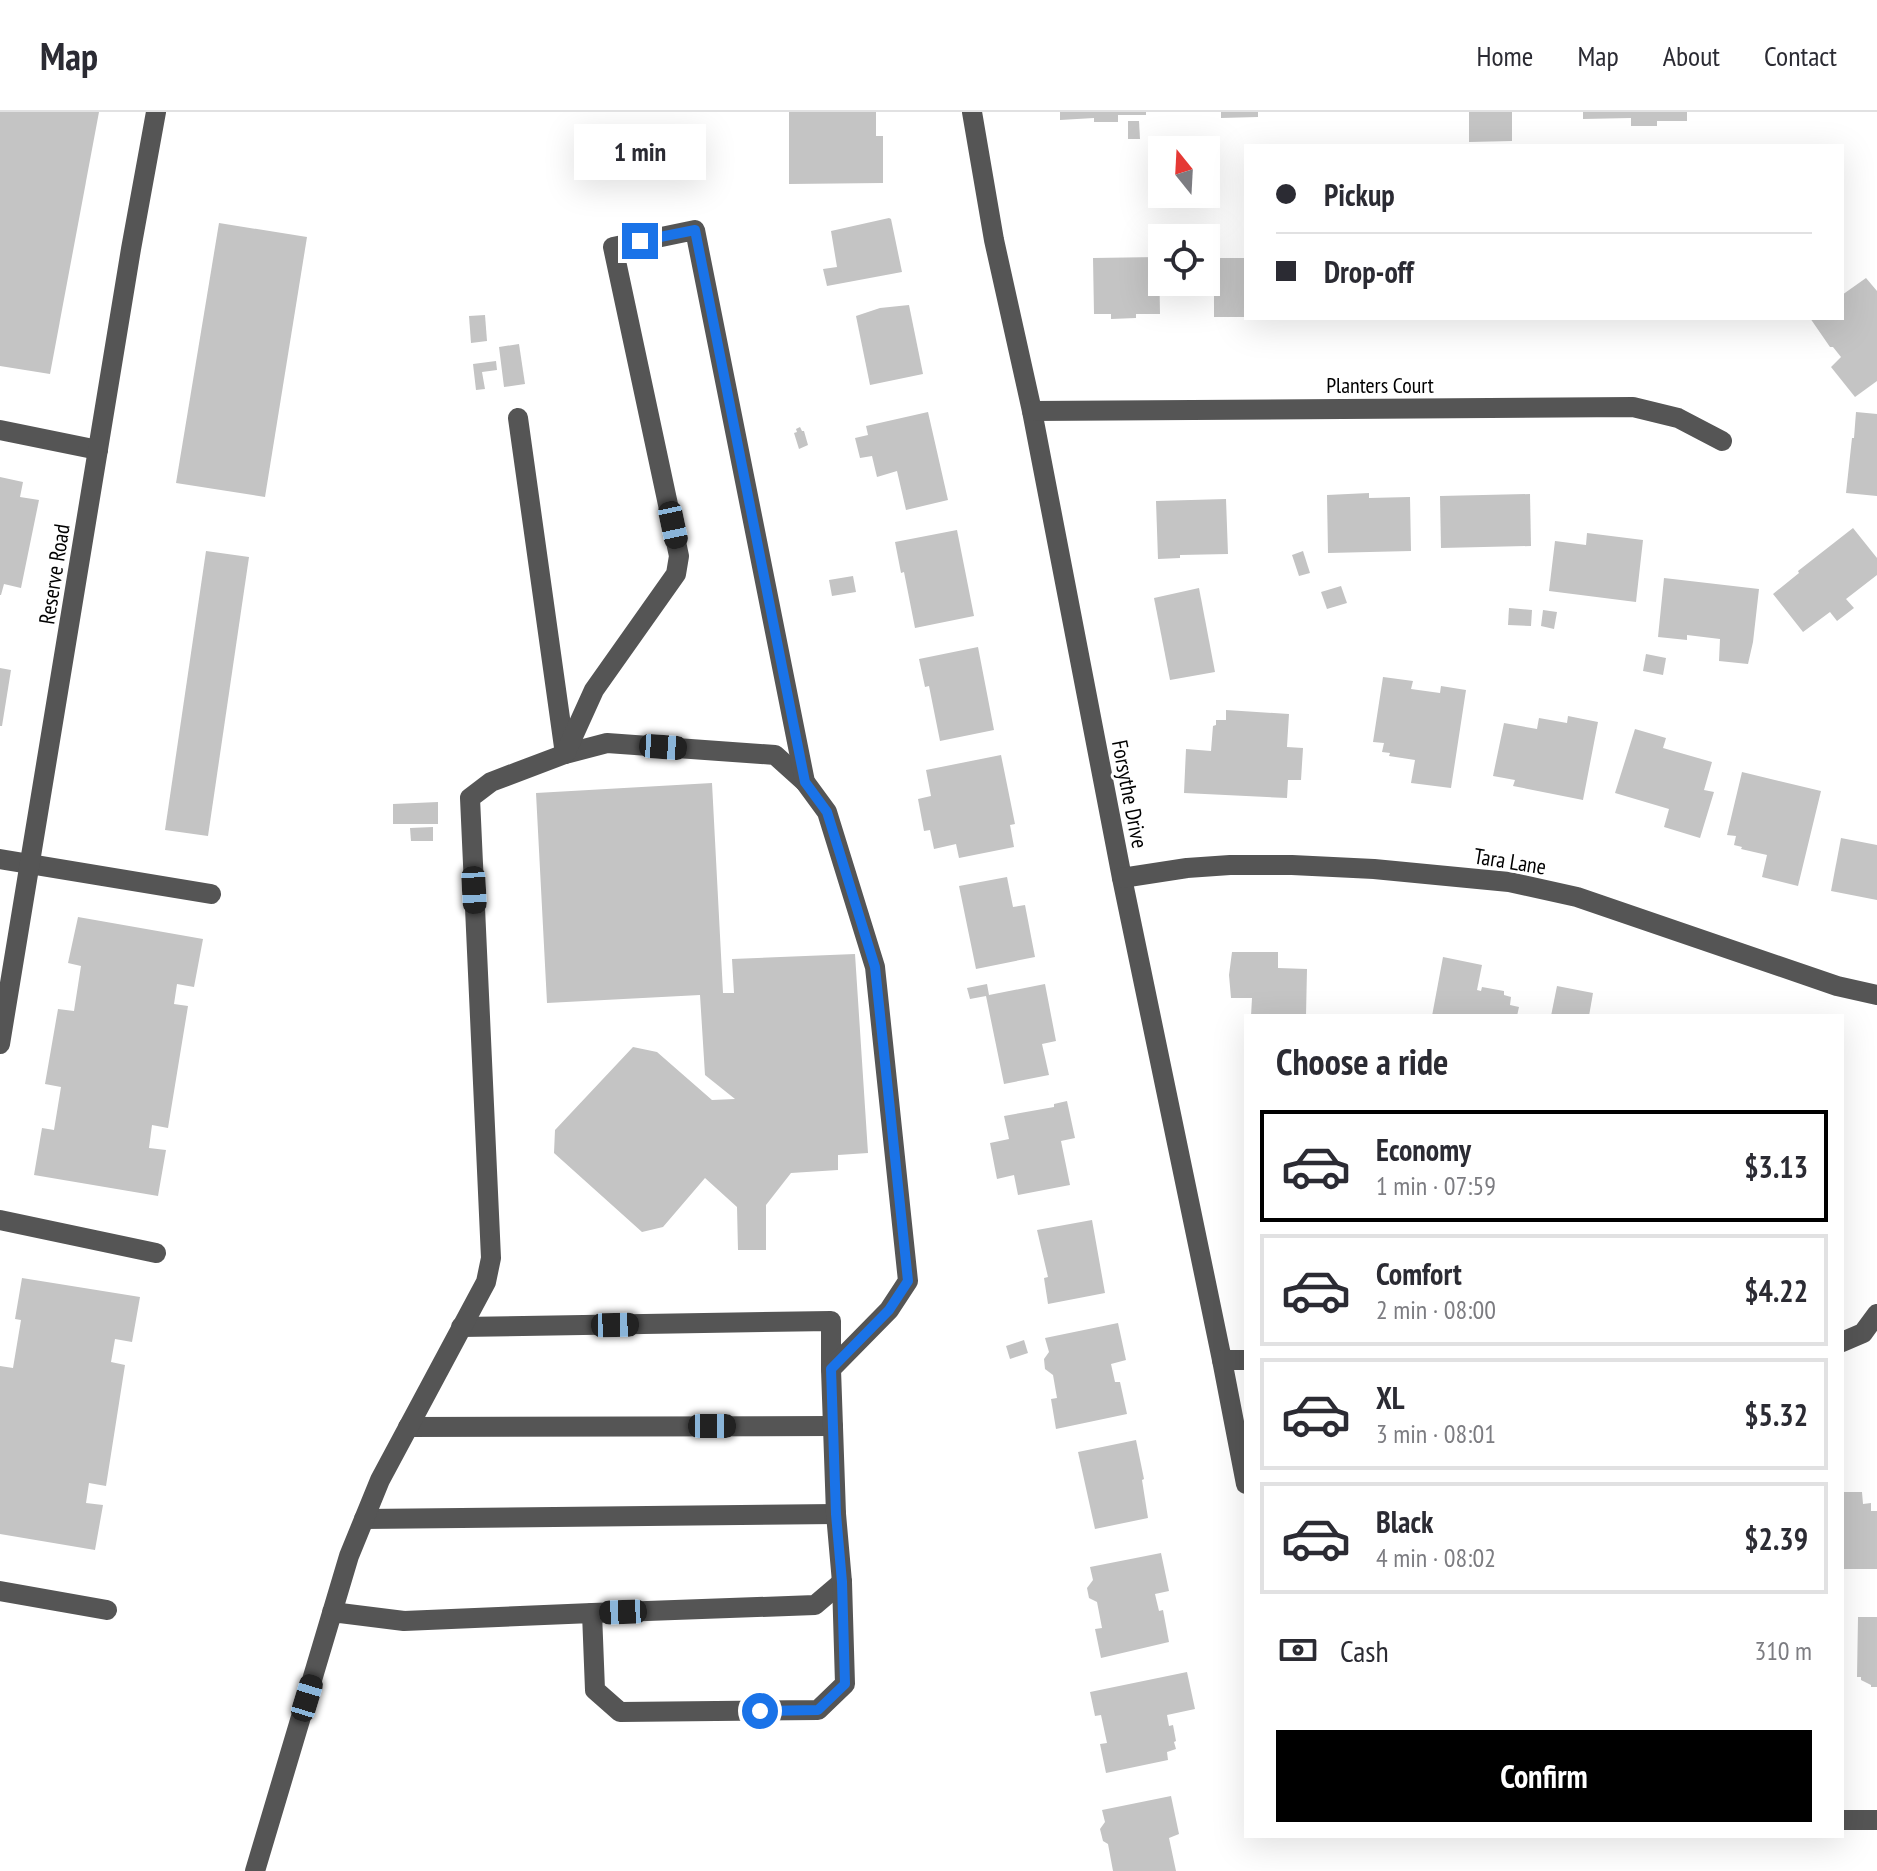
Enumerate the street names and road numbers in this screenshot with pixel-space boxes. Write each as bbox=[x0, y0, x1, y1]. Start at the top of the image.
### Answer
street label: Planters Court bbox=[1326, 371, 1434, 399]
street label: Reserve Road bbox=[32, 522, 76, 626]
street label: Forsythe Drive bbox=[1106, 737, 1154, 851]
street label: Tara Lane bbox=[1472, 841, 1548, 881]

